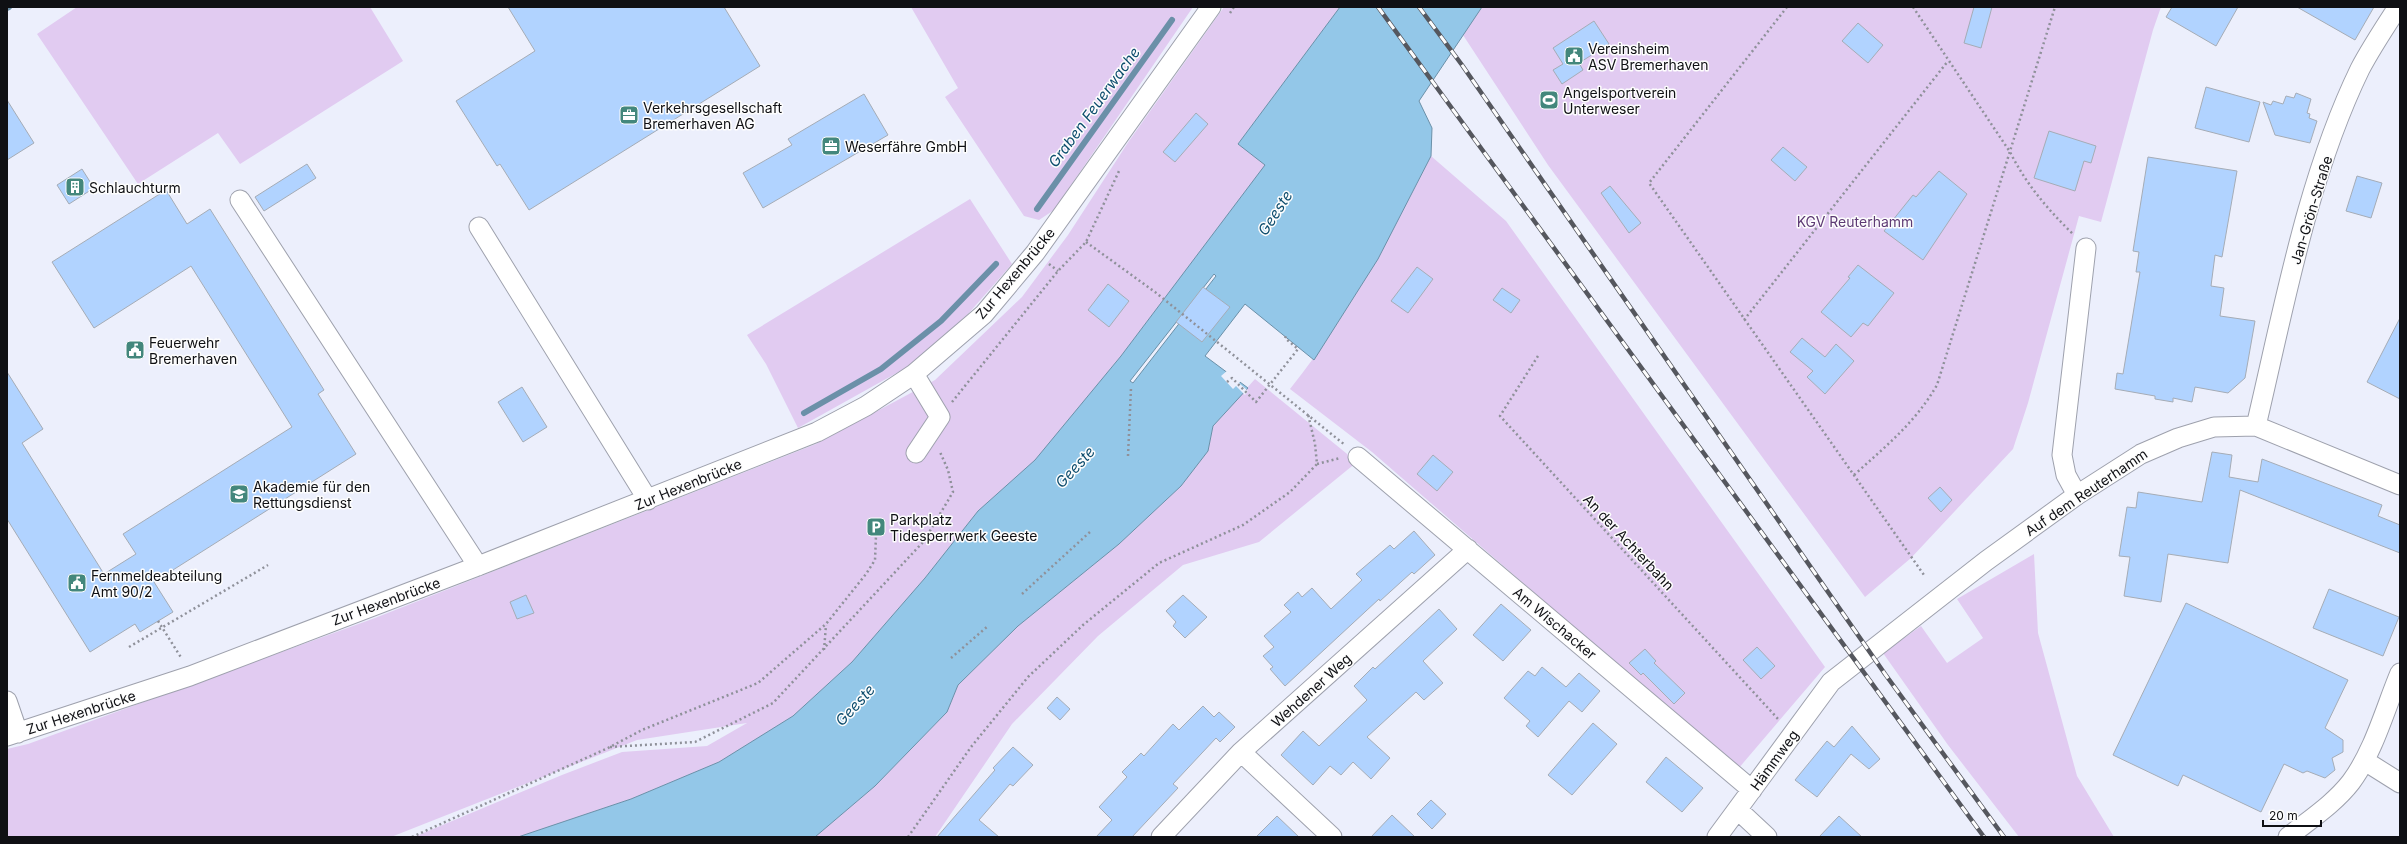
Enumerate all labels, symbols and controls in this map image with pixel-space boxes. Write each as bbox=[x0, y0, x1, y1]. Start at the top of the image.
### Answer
place label: Vereinsheim ASV Bremerhaven bbox=[1588, 40, 1708, 73]
water label: Graben Feuerwache bbox=[1044, 43, 1144, 171]
public building icon: Vereinsheim ASV Bremerhaven bbox=[1563, 45, 1585, 67]
place label: Angelsportverein Unterweser bbox=[1563, 84, 1676, 117]
sports icon: Angelsportverein Unterweser bbox=[1538, 89, 1560, 111]
place label: Verkehrsgesellschaft Bremerhaven AG bbox=[643, 99, 782, 132]
office icon: Verkehrsgesellschaft Bremerhaven AG bbox=[618, 104, 640, 126]
office icon: Weserfähre GmbH bbox=[820, 135, 842, 157]
place label: Weserfähre GmbH bbox=[845, 138, 967, 155]
street label: Jan-Grön-Straße bbox=[2286, 154, 2336, 266]
building icon: Schlauchturm bbox=[64, 176, 86, 198]
place label: Schlauchturm bbox=[89, 179, 181, 196]
water label: Geeste bbox=[1253, 187, 1297, 239]
park label: KGV Reuterhamm bbox=[1797, 213, 1913, 230]
street label: Zur Hexenbrücke bbox=[972, 224, 1058, 322]
place label: Feuerwehr Bremerhaven bbox=[149, 334, 237, 367]
public building icon: Feuerwehr Bremerhaven bbox=[124, 339, 146, 361]
water label: Geeste bbox=[1051, 442, 1099, 492]
street label: Auf dem Reuterhamm bbox=[2022, 445, 2150, 539]
street label: Zur Hexenbrücke bbox=[632, 455, 744, 513]
place label: Akademie für den Rettungsdienst bbox=[253, 478, 370, 511]
school or university icon: Akademie für den Rettungsdienst bbox=[228, 483, 250, 505]
street label: An der Achterbahn bbox=[1580, 491, 1678, 593]
place label: Parkplatz Tidesperrwerk Geeste bbox=[890, 511, 1037, 544]
parking icon: Parkplatz Tidesperrwerk Geeste bbox=[865, 516, 887, 538]
place label: Fernmeldeabteilung Amt 90/2 bbox=[91, 567, 222, 600]
public building icon: Fernmeldeabteilung Amt 90/2 bbox=[66, 572, 88, 594]
street label: Zur Hexenbrücke bbox=[330, 574, 442, 628]
street label: Am Wischacker bbox=[1510, 583, 1600, 663]
street label: Wehdener Weg bbox=[1268, 650, 1354, 730]
water label: Geeste bbox=[831, 680, 879, 730]
street label: Zur Hexenbrücke bbox=[24, 686, 138, 738]
street label: Hämmweg bbox=[1746, 726, 1802, 794]
scale bar bbox=[2263, 802, 2321, 828]
text: 20 m bbox=[2269, 808, 2298, 823]

